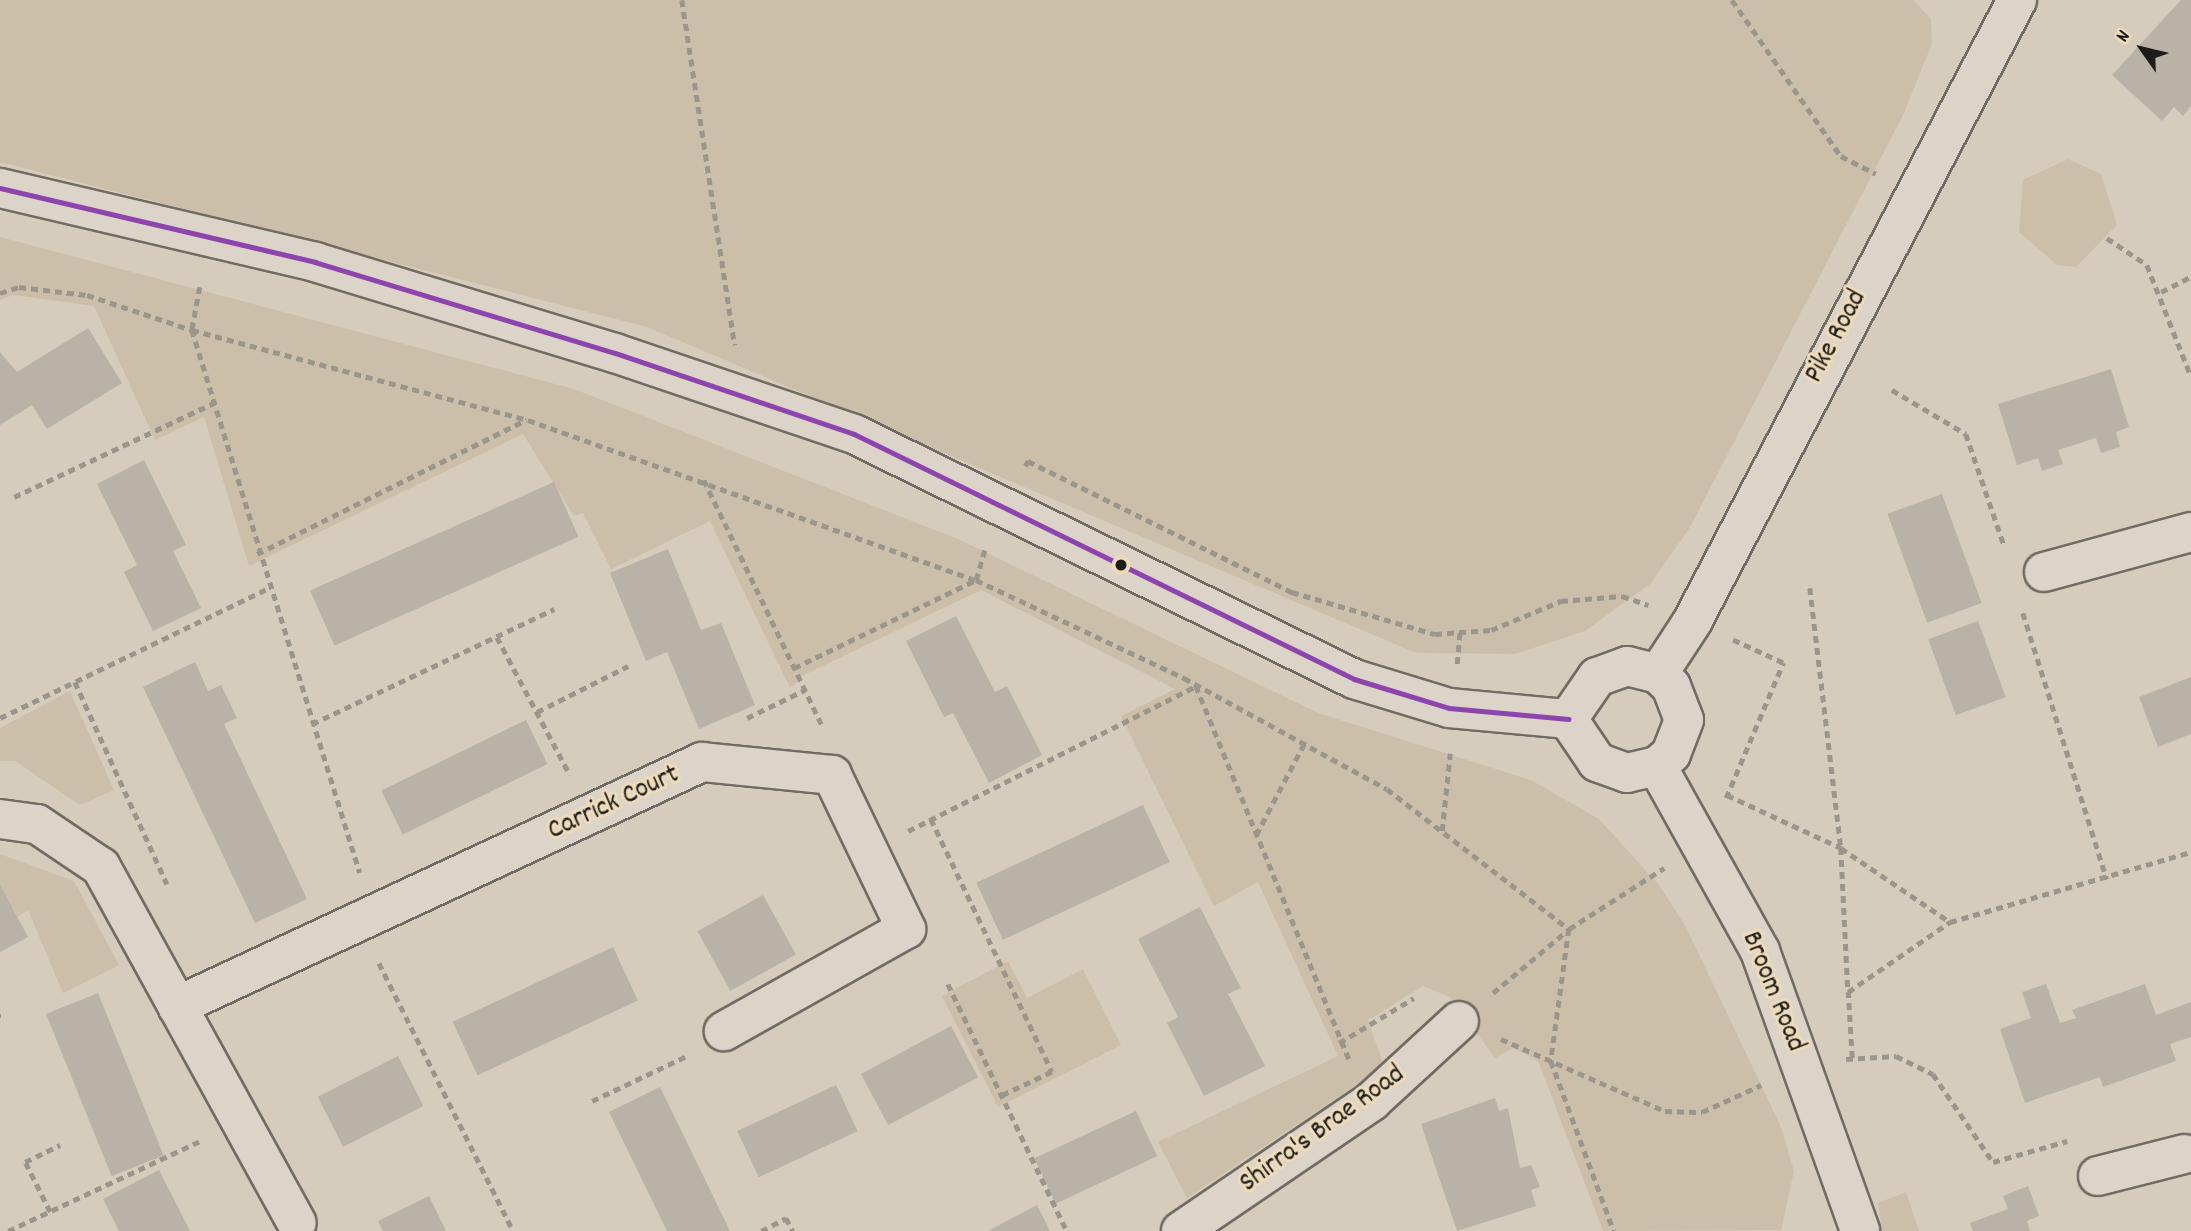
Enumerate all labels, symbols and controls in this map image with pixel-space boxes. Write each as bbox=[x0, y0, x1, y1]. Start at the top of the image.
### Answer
north arrow bbox=[2107, 14, 2177, 84]
text: N bbox=[2110, 26, 2138, 48]
street label: Pike Road bbox=[1799, 285, 1875, 389]
unlabelled marker bbox=[1114, 558, 1128, 572]
street label: Carrick Court bbox=[543, 759, 685, 849]
street label: Broom Road bbox=[1733, 927, 1811, 1057]
street label: Shirra's Brae Road bbox=[1234, 1059, 1412, 1201]

